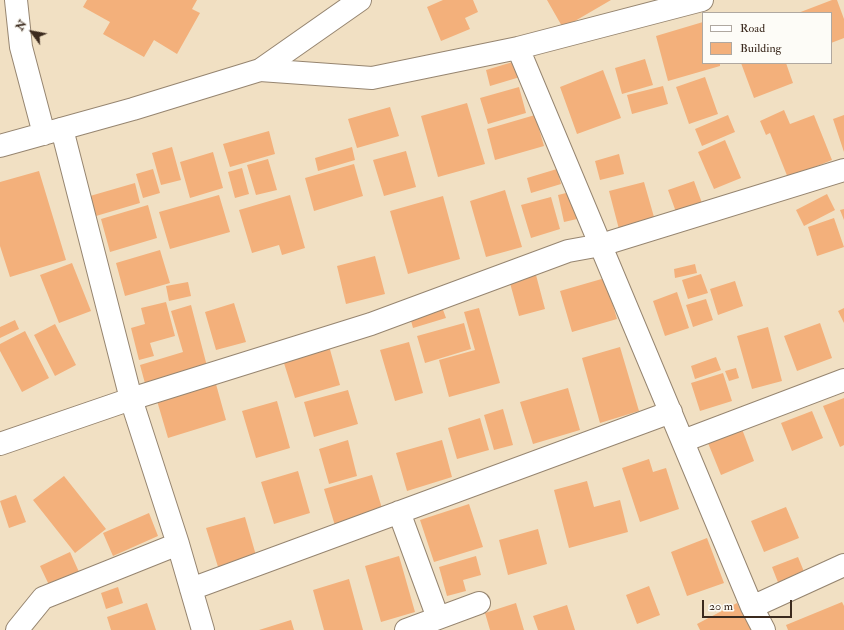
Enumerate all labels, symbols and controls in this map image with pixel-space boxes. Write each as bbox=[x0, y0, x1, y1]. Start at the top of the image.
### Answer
north arrow bbox=[12, 12, 52, 52]
legend bbox=[702, 12, 832, 64]
text: N bbox=[13, 18, 30, 33]
text: Road bbox=[740, 21, 765, 36]
text: Building bbox=[740, 41, 781, 56]
scale bar bbox=[704, 592, 794, 618]
text: 20 m bbox=[709, 599, 733, 614]

